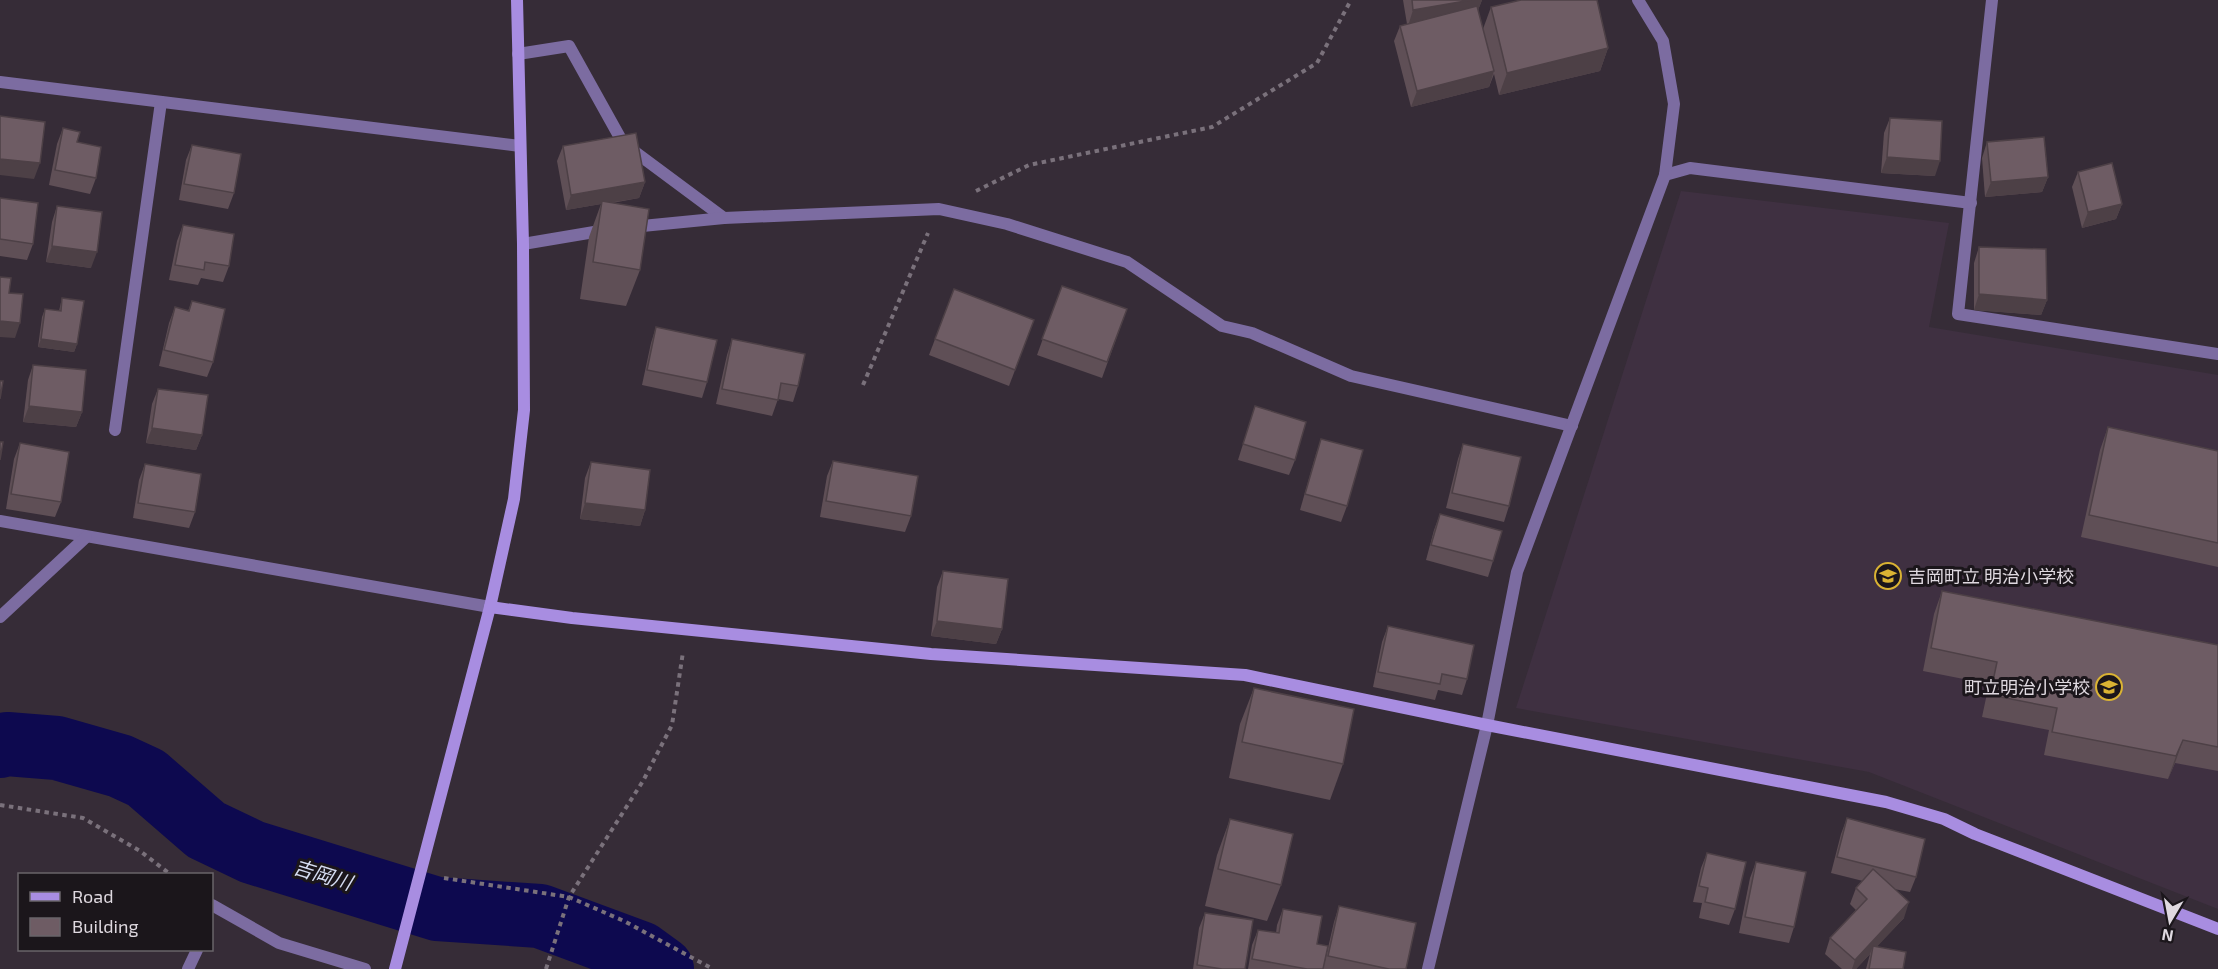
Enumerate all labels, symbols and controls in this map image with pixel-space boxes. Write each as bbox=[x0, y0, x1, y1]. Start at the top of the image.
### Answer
school or university icon: 吉岡町立 明治小学校 bbox=[1873, 561, 1903, 591]
place label: 吉岡町立 明治小学校 bbox=[1908, 565, 2074, 587]
school or university icon: 町立明治小学校 bbox=[2094, 672, 2124, 702]
place label: 町立明治小学校 bbox=[1964, 676, 2090, 698]
water label: 吉岡川 bbox=[291, 854, 357, 895]
legend bbox=[18, 873, 213, 951]
text: Road bbox=[72, 885, 113, 907]
north arrow bbox=[2140, 891, 2200, 951]
text: Building bbox=[72, 915, 139, 937]
text: N bbox=[2160, 926, 2175, 947]

